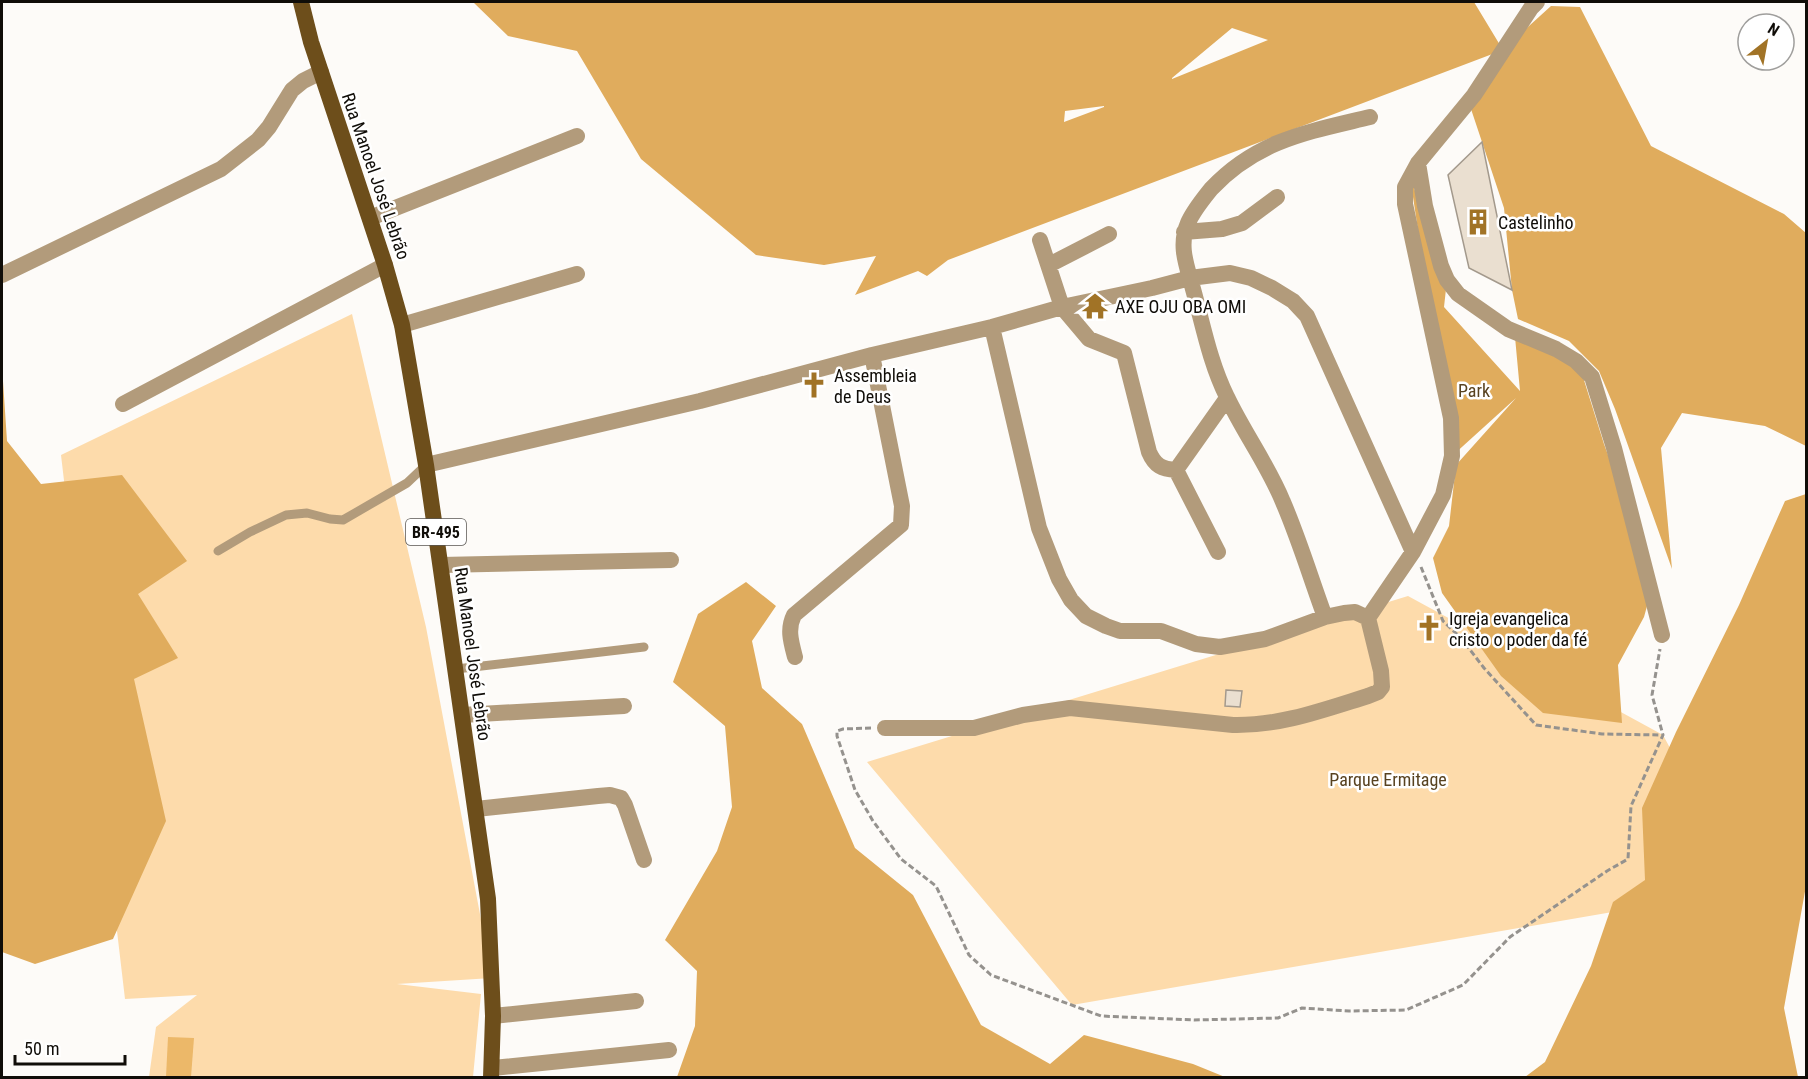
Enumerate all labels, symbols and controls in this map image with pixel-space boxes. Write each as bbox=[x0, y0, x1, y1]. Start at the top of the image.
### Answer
north arrow bbox=[1736, 12, 1796, 72]
text: N bbox=[1764, 19, 1783, 40]
street label: Rua Manoel José Lebrão bbox=[338, 90, 414, 262]
building icon: Castelinho bbox=[1463, 207, 1493, 237]
place label: Castelinho bbox=[1498, 212, 1574, 233]
temple icon: AXE OJU OBA OMI bbox=[1080, 291, 1110, 321]
place label: AXE OJU OBA OMI bbox=[1115, 296, 1246, 317]
place label: Assembleia de Deus bbox=[834, 365, 917, 407]
church icon: Assembleia de Deus bbox=[799, 370, 829, 400]
park label: Park bbox=[1458, 380, 1490, 401]
road number: BR-495 bbox=[406, 519, 466, 545]
street label: Rua Manoel José Lebrão bbox=[450, 566, 496, 742]
place label: Igreja evangelica cristo o poder da fé bbox=[1449, 608, 1587, 650]
church icon: Igreja evangelica cristo o poder da fé bbox=[1414, 613, 1444, 643]
park label: Parque Ermitage bbox=[1329, 769, 1447, 790]
scale bar bbox=[15, 1028, 124, 1066]
text: 50 m bbox=[24, 1038, 59, 1059]

